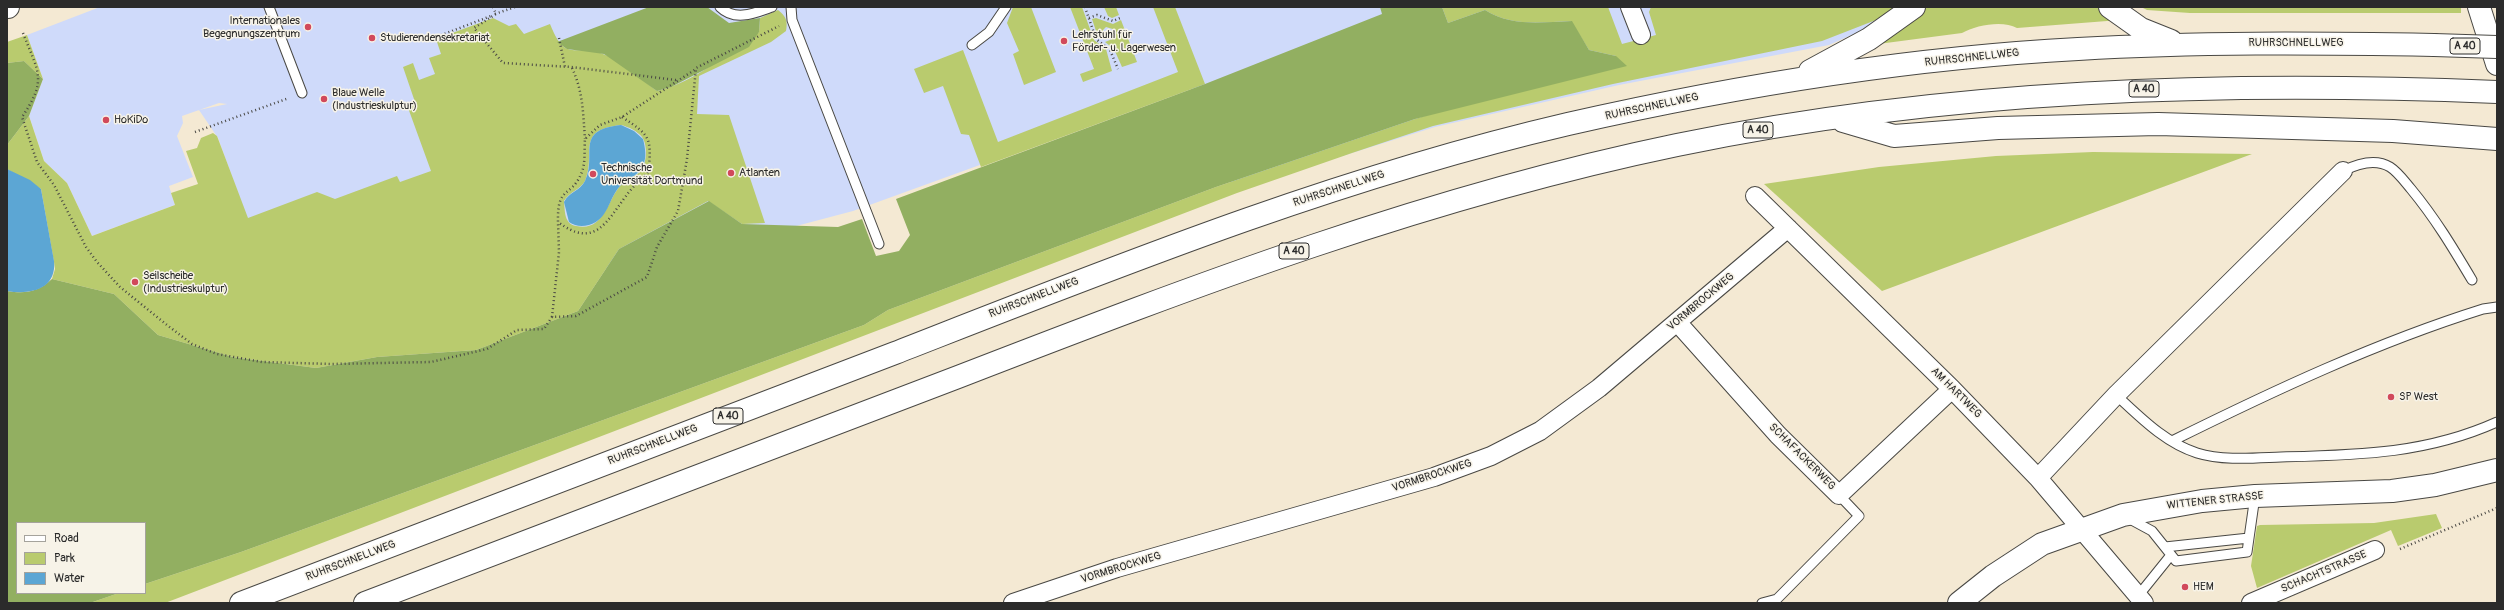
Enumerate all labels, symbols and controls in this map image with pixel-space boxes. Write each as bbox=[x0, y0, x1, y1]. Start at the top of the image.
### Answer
place label: Internationales Begegnungszentrum bbox=[203, 14, 300, 40]
marker: Internationales Begegnungszentrum bbox=[303, 22, 313, 32]
place label: Lehrstuhl für Förder- u. Lagerwesen bbox=[1072, 28, 1176, 54]
place label: Studierendensekretariat bbox=[380, 31, 490, 45]
marker: Studierendensekretariat bbox=[367, 33, 377, 43]
marker: Lehrstuhl für Förder- u. Lagerwesen bbox=[1059, 36, 1069, 46]
street label: RUHRSCHNELLWEG bbox=[2248, 36, 2344, 50]
road number: A 40 bbox=[2450, 38, 2480, 54]
street label: RUHRSCHNELLWEG bbox=[1924, 46, 2020, 70]
road number: A 40 bbox=[2129, 81, 2159, 97]
place label: Blaue Welle (Industrieskulptur) bbox=[332, 86, 417, 112]
street label: RUHRSCHNELLWEG bbox=[1604, 91, 1700, 123]
marker: Blaue Welle (Industrieskulptur) bbox=[319, 94, 329, 104]
place label: HoKiDo bbox=[114, 113, 148, 127]
marker: HoKiDo bbox=[101, 115, 111, 125]
road number: A 40 bbox=[1743, 122, 1773, 138]
place label: Technische Universität Dortmund bbox=[601, 161, 703, 187]
place label: Atlanten bbox=[739, 166, 780, 180]
marker: Atlanten bbox=[726, 168, 736, 178]
street label: RUHRSCHNELLWEG bbox=[1292, 168, 1386, 210]
marker: Technische Universität Dortmund bbox=[588, 169, 598, 179]
road number: A 40 bbox=[1279, 243, 1309, 259]
place label: Seilscheibe (Industrieskulptur) bbox=[143, 269, 228, 295]
street label: VORMBROCKWEG bbox=[1665, 270, 1737, 334]
street label: RUHRSCHNELLWEG bbox=[987, 275, 1081, 321]
marker: Seilscheibe (Industrieskulptur) bbox=[130, 277, 140, 287]
street label: AM HARTWEG bbox=[1928, 365, 1984, 421]
place label: SP West bbox=[2399, 390, 2438, 404]
marker: SP West bbox=[2386, 392, 2396, 402]
road number: A 40 bbox=[713, 408, 743, 424]
street label: SCHAFACKERWEG bbox=[1766, 421, 1838, 493]
street label: RUHRSCHNELLWEG bbox=[606, 422, 700, 468]
street label: VORMBROCKWEG bbox=[1390, 457, 1474, 495]
street label: WITTENER STRASSE bbox=[2166, 489, 2264, 513]
legend bbox=[16, 522, 146, 594]
text: Road bbox=[54, 531, 79, 546]
street label: RUHRSCHNELLWEG bbox=[304, 538, 398, 584]
street label: SCHACHTSTRASSE bbox=[2279, 548, 2369, 596]
street label: VORMBROCKWEG bbox=[1079, 550, 1163, 586]
text: Park bbox=[54, 551, 75, 566]
text: Water bbox=[54, 571, 85, 586]
place label: HEM bbox=[2193, 580, 2214, 594]
marker: HEM bbox=[2180, 582, 2190, 592]

